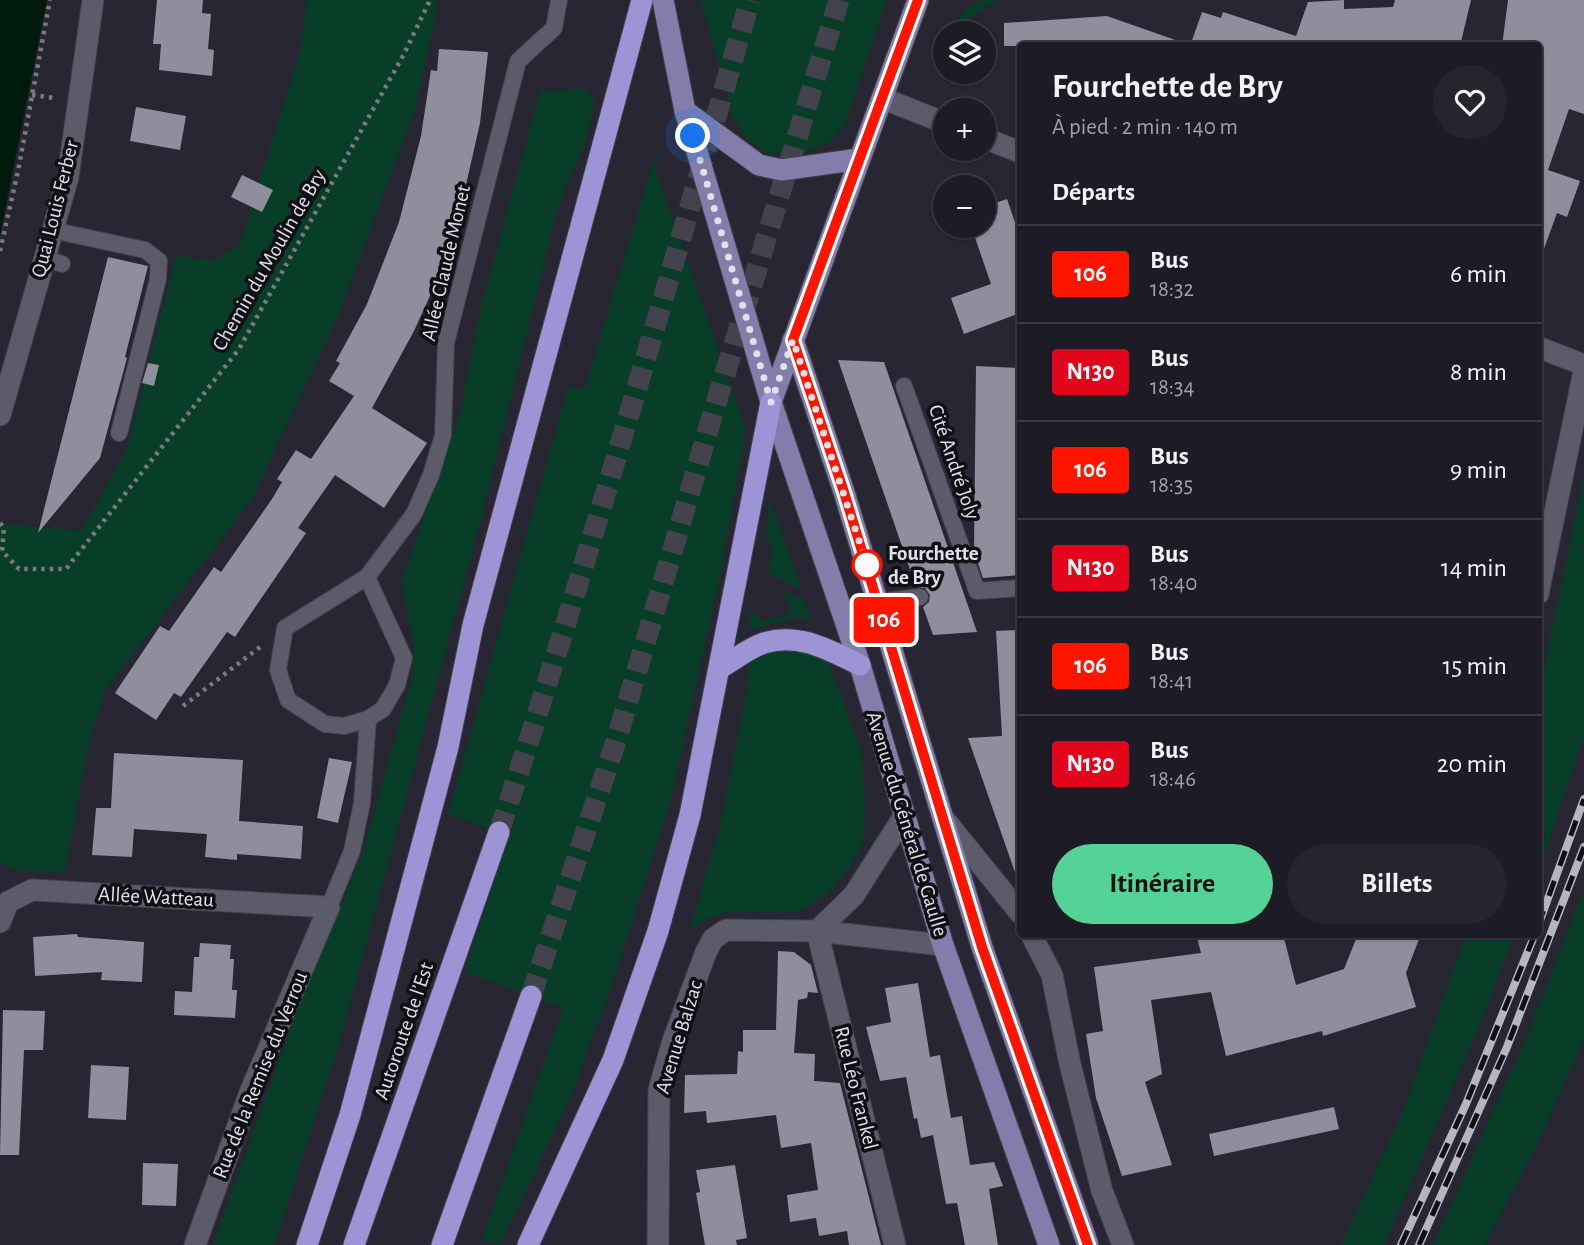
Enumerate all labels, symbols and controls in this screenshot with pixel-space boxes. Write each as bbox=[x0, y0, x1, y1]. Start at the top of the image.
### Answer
map controls bbox=[933, 21, 996, 238]
button: layers bbox=[933, 21, 996, 84]
button: heart bbox=[1433, 65, 1507, 139]
text: Fourchette de Bry bbox=[1052, 71, 1283, 104]
button: + bbox=[933, 98, 996, 161]
text: À pied · 2 min · 140 m bbox=[1052, 116, 1238, 139]
your location bbox=[675, 118, 710, 153]
street label: Quai Louis Ferber bbox=[28, 138, 82, 280]
street label: Chemin du Moulin de Bry bbox=[209, 166, 330, 354]
button: − bbox=[933, 175, 996, 238]
text: Départs bbox=[1052, 179, 1135, 205]
street label: Allée Claude Monet bbox=[418, 183, 474, 343]
text: Bus bbox=[1150, 247, 1189, 273]
text: 6 min bbox=[1450, 261, 1507, 287]
text: 106 bbox=[1074, 262, 1107, 286]
text: 18:32 bbox=[1150, 278, 1194, 301]
text: Bus bbox=[1150, 345, 1189, 371]
text: 8 min bbox=[1450, 359, 1507, 385]
text: N130 bbox=[1066, 360, 1115, 384]
text: 18:34 bbox=[1150, 376, 1195, 399]
street label: Cité André Joly bbox=[925, 402, 983, 522]
text: Bus bbox=[1150, 443, 1189, 469]
text: 9 min bbox=[1450, 457, 1507, 483]
text: 106 bbox=[1074, 458, 1107, 482]
text: 18:35 bbox=[1150, 474, 1193, 497]
text: Bus bbox=[1150, 541, 1189, 567]
place label: Fourchette de Bry bbox=[888, 543, 979, 588]
marker: Fourchette de Bry bbox=[852, 550, 882, 580]
text: 14 min bbox=[1441, 555, 1507, 581]
text: N130 bbox=[1066, 556, 1115, 580]
text: 18:40 bbox=[1150, 572, 1197, 595]
line badge: 106 bbox=[844, 597, 924, 643]
text: 106 bbox=[868, 608, 900, 632]
text: Bus bbox=[1150, 639, 1189, 665]
text: 15 min bbox=[1442, 653, 1507, 679]
text: 106 bbox=[1074, 654, 1107, 678]
text: 18:41 bbox=[1150, 670, 1193, 693]
street label: Avenue du Général de Gaulle bbox=[863, 709, 951, 939]
text: Bus bbox=[1150, 737, 1189, 763]
text: 20 min bbox=[1437, 751, 1507, 777]
text: N130 bbox=[1066, 752, 1115, 776]
text: 18:46 bbox=[1150, 768, 1196, 791]
button: Itinéraire bbox=[1052, 844, 1273, 924]
button: Billets bbox=[1287, 844, 1507, 924]
street label: Allée Watteau bbox=[98, 883, 215, 911]
street label: Autoroute de l’Est bbox=[371, 959, 437, 1102]
street label: Rue de la Remise du Verrou bbox=[209, 968, 311, 1181]
street label: Avenue Balzac bbox=[652, 978, 706, 1096]
street label: Rue Léo Frankel bbox=[831, 1024, 881, 1152]

